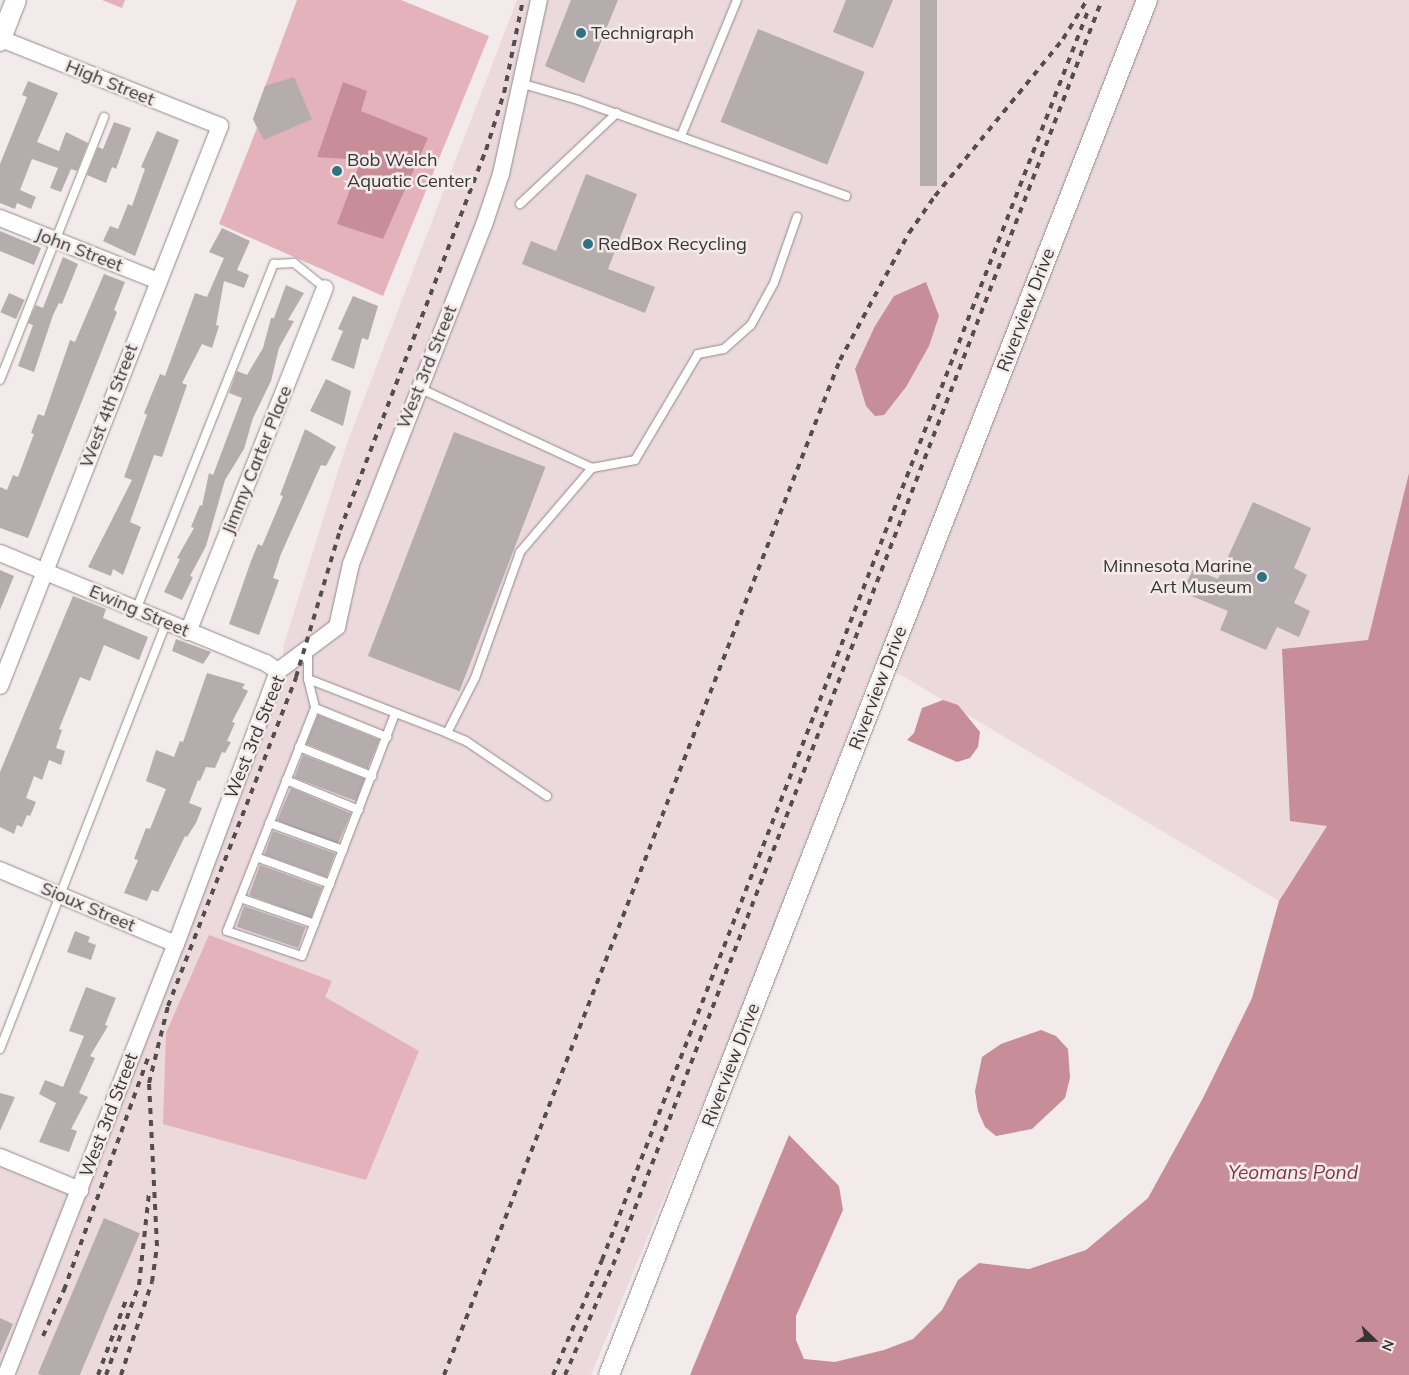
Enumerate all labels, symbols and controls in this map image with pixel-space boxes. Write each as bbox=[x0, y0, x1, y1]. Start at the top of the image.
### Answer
place label: Technigraph bbox=[591, 22, 694, 44]
marker: Technigraph bbox=[575, 27, 587, 39]
street label: High Street bbox=[62, 55, 158, 111]
place label: Bob Welch Aquatic Center bbox=[347, 150, 471, 192]
marker: Bob Welch Aquatic Center bbox=[331, 165, 343, 177]
street label: John Street bbox=[32, 223, 126, 277]
place label: RedBox Recycling bbox=[598, 233, 747, 255]
marker: RedBox Recycling bbox=[582, 238, 594, 250]
street label: Riverview Drive bbox=[993, 245, 1059, 375]
street label: West 3rd Street bbox=[392, 302, 462, 432]
street label: West 4th Street bbox=[75, 341, 143, 471]
street label: Jimmy Carter Place bbox=[217, 383, 297, 537]
place label: Minnesota Marine Art Museum bbox=[1103, 556, 1252, 598]
marker: Minnesota Marine Art Museum bbox=[1256, 571, 1268, 583]
street label: Ewing Street bbox=[86, 580, 192, 642]
street label: Riverview Drive bbox=[845, 623, 911, 753]
street label: West 3rd Street bbox=[220, 672, 290, 802]
street label: Sioux Street bbox=[38, 877, 138, 937]
street label: Riverview Drive bbox=[698, 1000, 764, 1130]
street label: West 3rd Street bbox=[75, 1050, 143, 1180]
water label: Yeomans Pond bbox=[1228, 1162, 1358, 1184]
north arrow bbox=[1349, 1315, 1399, 1365]
text: N bbox=[1378, 1337, 1398, 1354]

